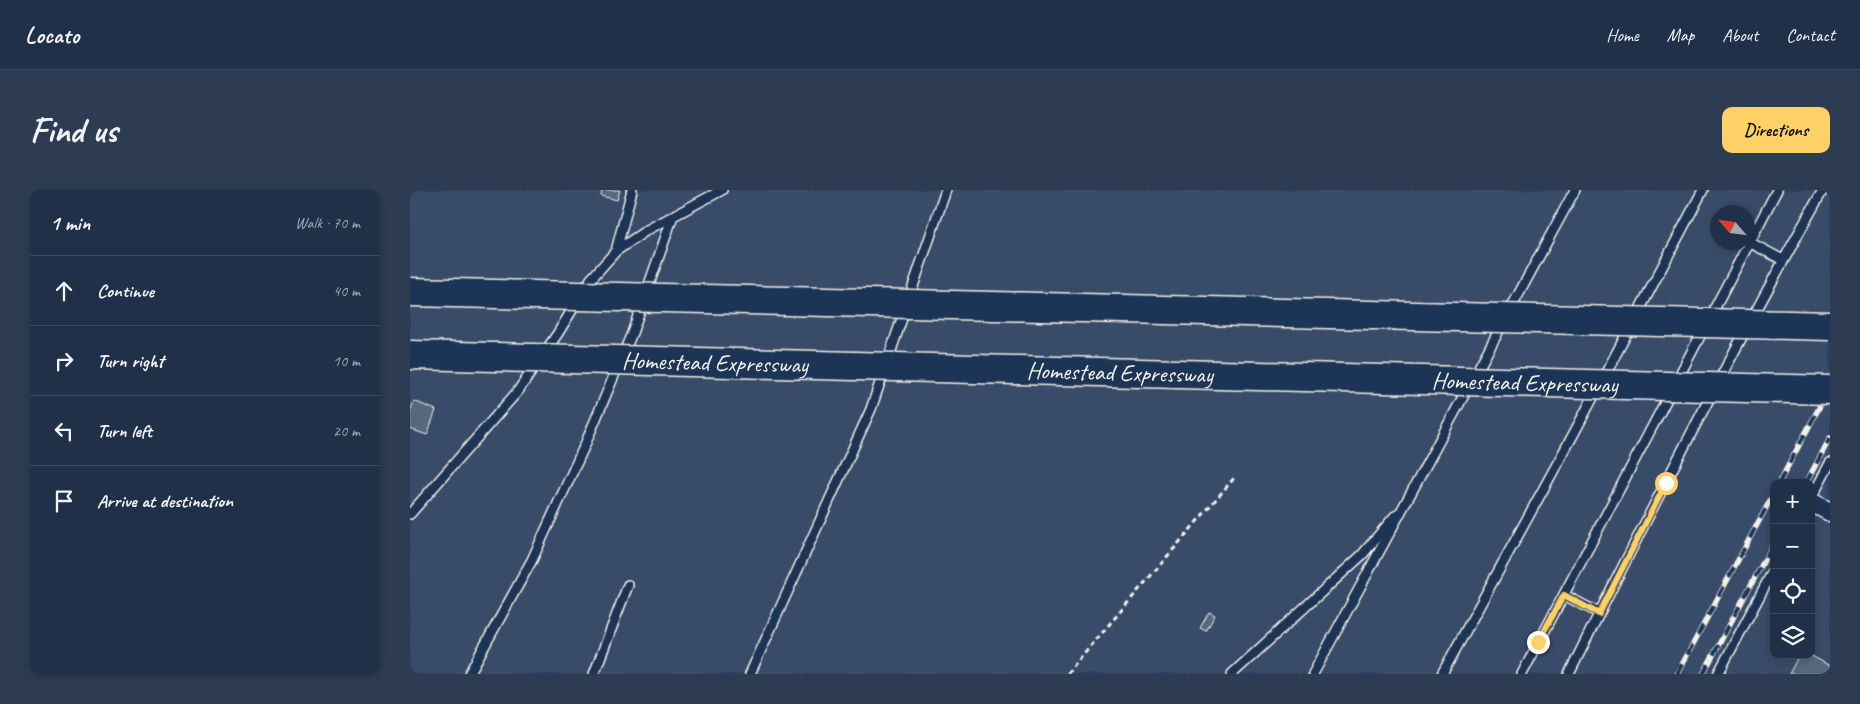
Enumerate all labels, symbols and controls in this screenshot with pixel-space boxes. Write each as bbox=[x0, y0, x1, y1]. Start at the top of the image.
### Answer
text: Locato bbox=[25, 20, 79, 50]
text: Home bbox=[1606, 24, 1639, 46]
text: Map bbox=[1667, 24, 1694, 46]
text: About bbox=[1722, 24, 1758, 46]
text: Contact bbox=[1786, 24, 1835, 46]
button: Directions bbox=[1722, 107, 1830, 153]
text: Find us bbox=[30, 108, 117, 153]
north arrow bbox=[1710, 205, 1755, 250]
text: 1 min bbox=[50, 210, 90, 236]
text: Walk · 70 m bbox=[295, 213, 360, 233]
icon: ahead bbox=[50, 277, 78, 305]
text: Continue bbox=[97, 279, 154, 303]
text: 40 m bbox=[333, 281, 360, 301]
street label: Homestead Expressway bbox=[622, 345, 810, 380]
icon: right bbox=[50, 347, 78, 375]
text: Turn right bbox=[97, 349, 164, 373]
text: 10 m bbox=[333, 351, 360, 371]
street label: Homestead Expressway bbox=[1026, 355, 1215, 390]
street label: Homestead Expressway bbox=[1431, 365, 1620, 400]
icon: left bbox=[50, 417, 78, 445]
text: Turn left bbox=[97, 419, 152, 443]
text: 20 m bbox=[333, 421, 360, 441]
route start bbox=[1655, 472, 1678, 495]
map controls bbox=[1770, 479, 1815, 659]
button: + bbox=[1770, 479, 1815, 524]
icon: arrive bbox=[50, 487, 78, 515]
text: Arrive at destination bbox=[97, 489, 233, 513]
button: − bbox=[1770, 524, 1815, 569]
button: locate bbox=[1770, 569, 1815, 614]
button: layers bbox=[1770, 614, 1815, 659]
route end bbox=[1527, 631, 1550, 654]

